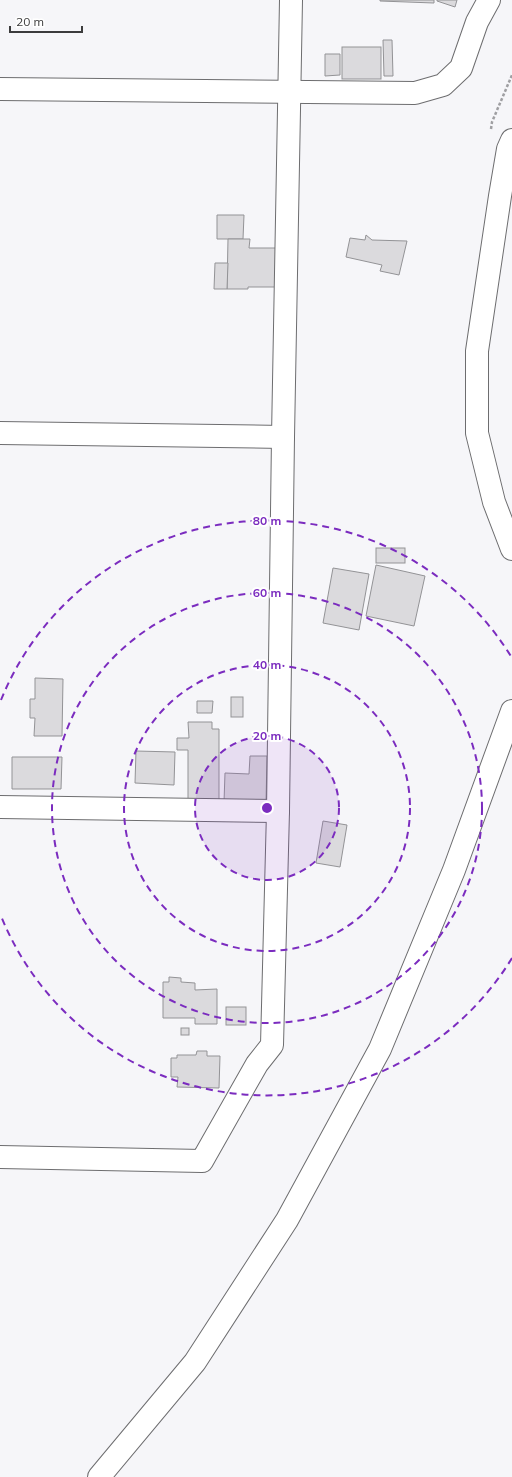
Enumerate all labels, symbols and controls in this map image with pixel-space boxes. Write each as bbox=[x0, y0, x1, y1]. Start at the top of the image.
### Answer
scale bar bbox=[10, 8, 82, 34]
text: 20 m bbox=[16, 14, 44, 29]
text: 80 m bbox=[253, 513, 281, 528]
text: 60 m bbox=[253, 585, 281, 600]
text: 40 m bbox=[253, 657, 281, 672]
text: 20 m bbox=[253, 728, 281, 743]
centre of rings bbox=[260, 801, 274, 815]

